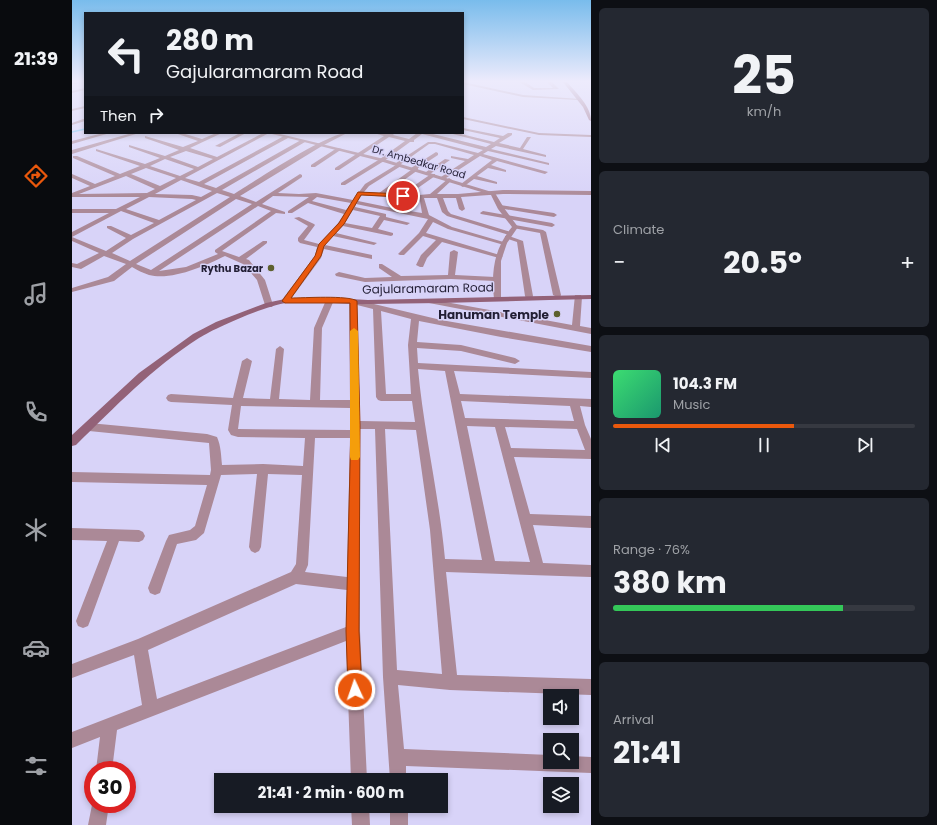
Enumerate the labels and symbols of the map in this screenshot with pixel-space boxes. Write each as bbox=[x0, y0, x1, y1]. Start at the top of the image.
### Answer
street label: Dr. Ambedkar Road bbox=[370, 141, 468, 183]
pin bbox=[386, 179, 420, 213]
place label: Rythu Bazar bbox=[201, 261, 264, 276]
marker: Rythu Bazar bbox=[266, 263, 276, 273]
street label: Gajularamaram Road bbox=[362, 278, 494, 298]
place label: Hanuman Temple bbox=[438, 306, 550, 323]
marker: Hanuman Temple bbox=[552, 309, 562, 319]
position arrow bbox=[334, 669, 376, 711]
speed limit sign: 30 bbox=[84, 761, 136, 813]

